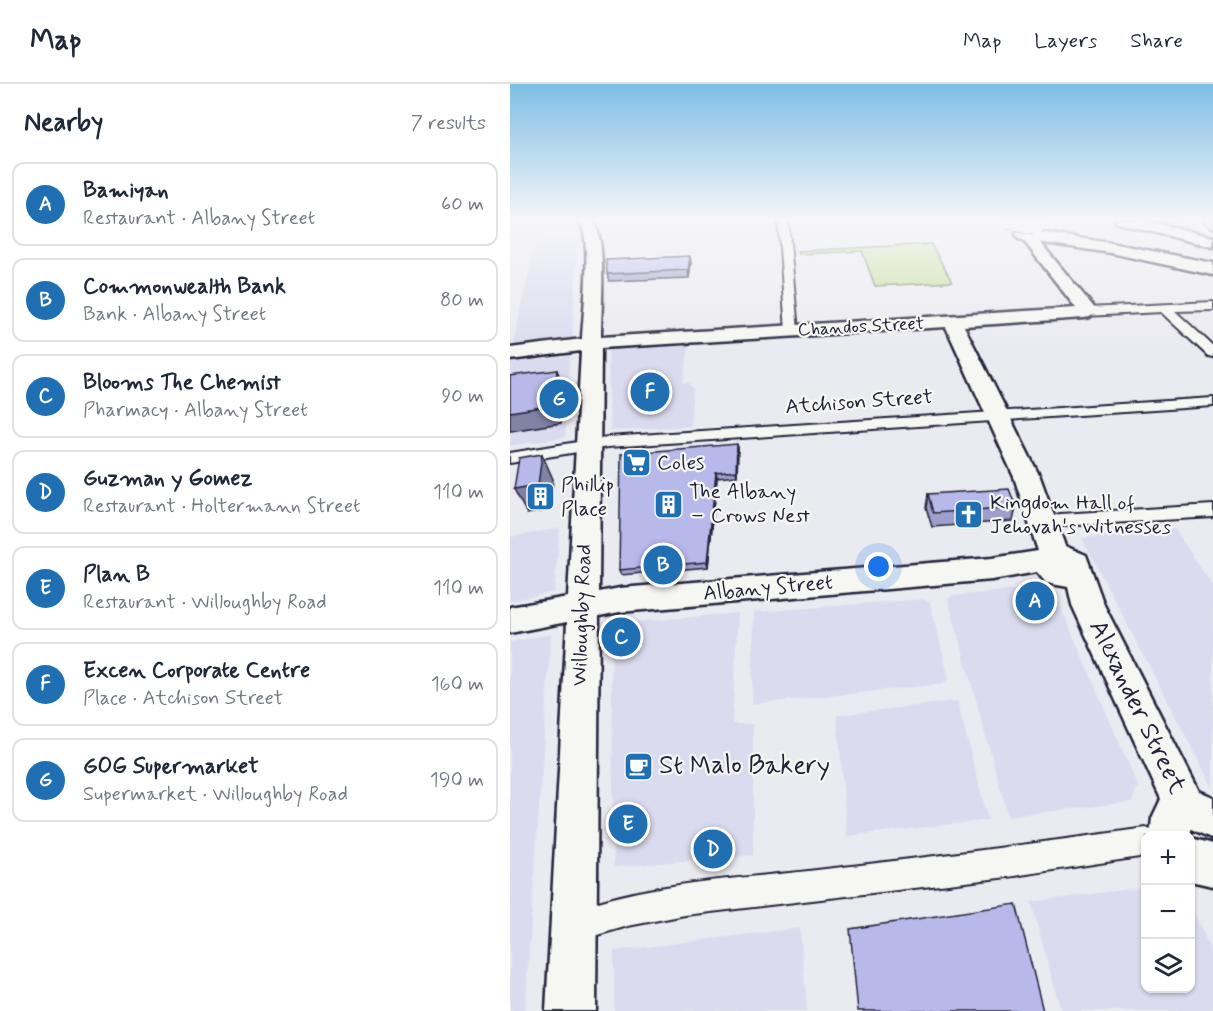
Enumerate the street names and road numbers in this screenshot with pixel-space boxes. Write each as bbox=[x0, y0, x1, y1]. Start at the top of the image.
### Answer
street label: Chandos Street bbox=[797, 312, 925, 342]
street label: Atchison Street bbox=[784, 383, 934, 421]
street label: Willoughby Road bbox=[566, 544, 598, 686]
street label: Albany Street bbox=[702, 568, 834, 608]
street label: Alexander Street bbox=[1080, 614, 1194, 800]

